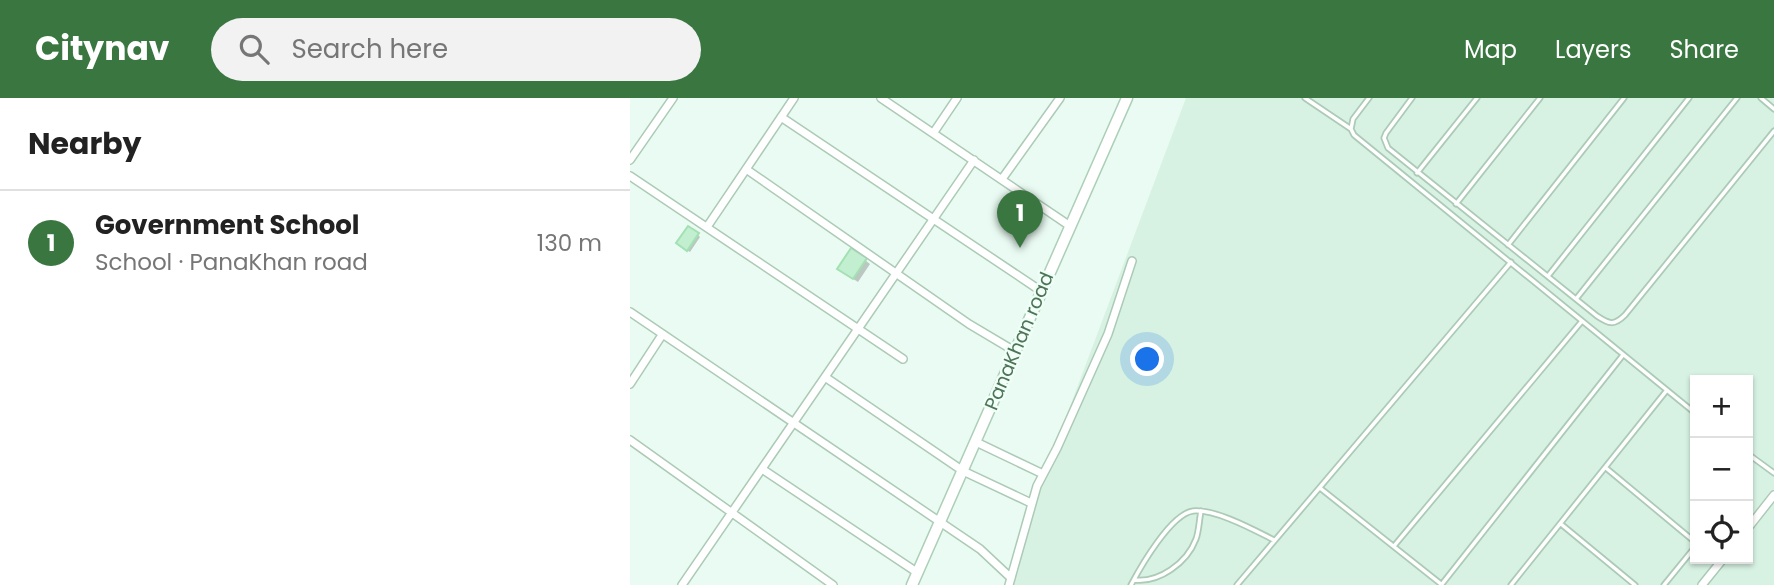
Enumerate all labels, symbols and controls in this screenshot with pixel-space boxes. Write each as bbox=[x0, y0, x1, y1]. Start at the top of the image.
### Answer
search box bbox=[211, 18, 701, 81]
text: Citynav bbox=[35, 25, 169, 72]
icon: search bbox=[235, 30, 273, 68]
text: Search here bbox=[291, 31, 448, 67]
text: Map bbox=[1464, 33, 1517, 66]
text: Layers bbox=[1555, 33, 1631, 66]
text: Share bbox=[1669, 33, 1739, 66]
text: Nearby bbox=[28, 122, 142, 165]
pin: 1 bbox=[997, 190, 1043, 248]
text: Government School bbox=[95, 207, 360, 243]
text: 1 bbox=[47, 227, 55, 259]
text: 130 m bbox=[537, 227, 602, 259]
text: School · PanaKhan road bbox=[95, 246, 368, 278]
street label: PanaKhan road bbox=[978, 268, 1060, 414]
your location bbox=[1130, 342, 1164, 376]
map controls bbox=[1690, 375, 1753, 564]
button: + bbox=[1690, 375, 1753, 438]
button: − bbox=[1690, 438, 1753, 501]
button: locate bbox=[1690, 501, 1753, 564]

